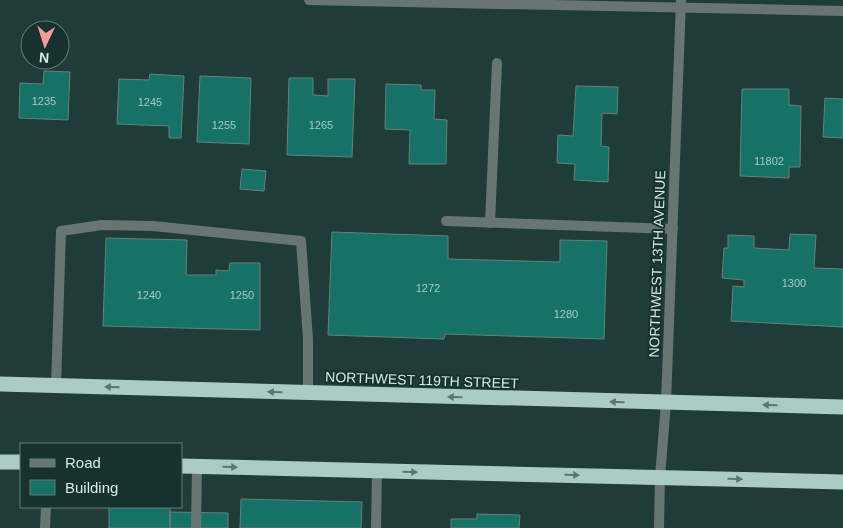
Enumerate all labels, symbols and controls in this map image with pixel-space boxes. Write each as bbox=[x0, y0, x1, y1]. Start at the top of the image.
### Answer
north arrow bbox=[20, 20, 70, 70]
text: N bbox=[38, 50, 50, 66]
house number: 1235 bbox=[32, 95, 56, 107]
house number: 1245 bbox=[138, 96, 162, 108]
house number: 1255 bbox=[212, 119, 236, 131]
house number: 1265 bbox=[309, 119, 333, 131]
house number: 11802 bbox=[754, 155, 784, 167]
street label: NORTHWEST 13TH AVENUE bbox=[646, 170, 668, 358]
house number: 1300 bbox=[782, 277, 806, 289]
house number: 1272 bbox=[416, 282, 440, 294]
house number: 1240 bbox=[137, 289, 161, 301]
house number: 1250 bbox=[230, 289, 254, 301]
house number: 1280 bbox=[554, 308, 578, 320]
street label: NORTHWEST 119TH STREET bbox=[325, 369, 520, 391]
one-way arrow bbox=[104, 383, 120, 391]
one-way arrow bbox=[266, 388, 282, 396]
one-way arrow bbox=[446, 393, 462, 401]
one-way arrow bbox=[609, 397, 625, 405]
one-way arrow bbox=[761, 401, 777, 409]
legend bbox=[20, 443, 182, 508]
text: Road bbox=[65, 454, 101, 471]
one-way arrow bbox=[222, 464, 238, 472]
one-way arrow bbox=[402, 468, 418, 476]
one-way arrow bbox=[565, 472, 581, 480]
one-way arrow bbox=[727, 475, 743, 483]
text: Building bbox=[65, 479, 118, 496]

